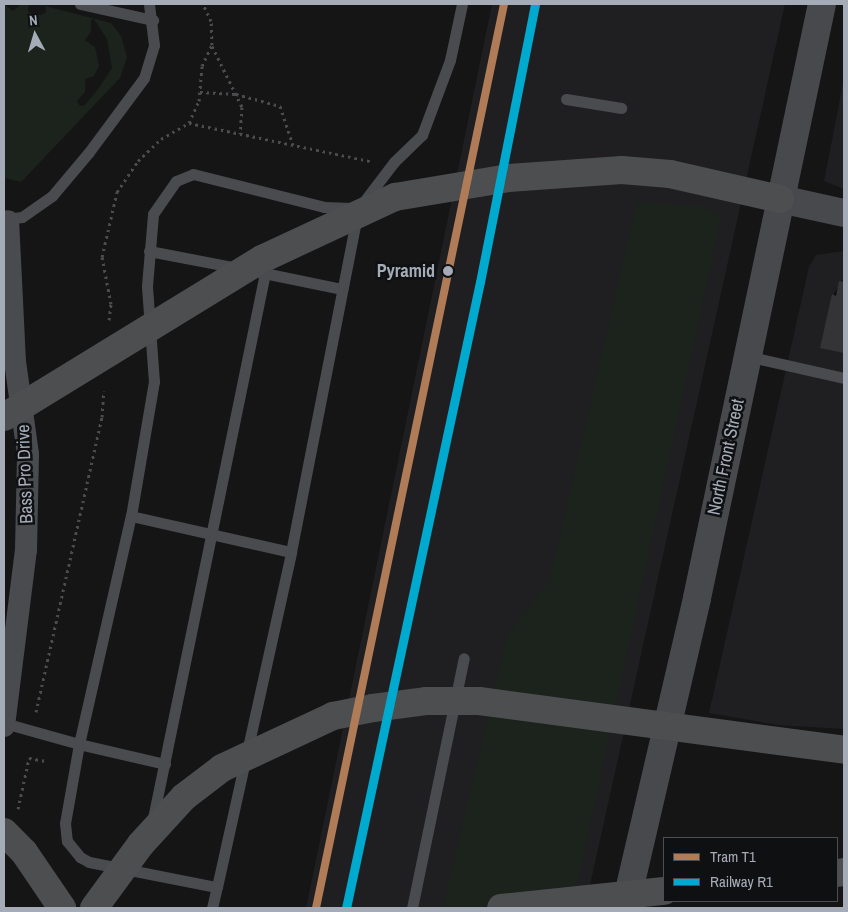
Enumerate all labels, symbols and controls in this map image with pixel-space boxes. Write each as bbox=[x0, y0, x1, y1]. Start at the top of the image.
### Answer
north arrow bbox=[10, 10, 60, 60]
text: N bbox=[28, 11, 38, 29]
place label: Pyramid bbox=[377, 260, 435, 282]
marker: Pyramid bbox=[439, 262, 457, 280]
street label: North Front Street bbox=[703, 397, 749, 517]
street label: Bass Pro Drive bbox=[12, 424, 38, 524]
legend bbox=[663, 837, 838, 902]
text: Tram T1 bbox=[710, 846, 756, 867]
text: Railway R1 bbox=[710, 871, 773, 892]

